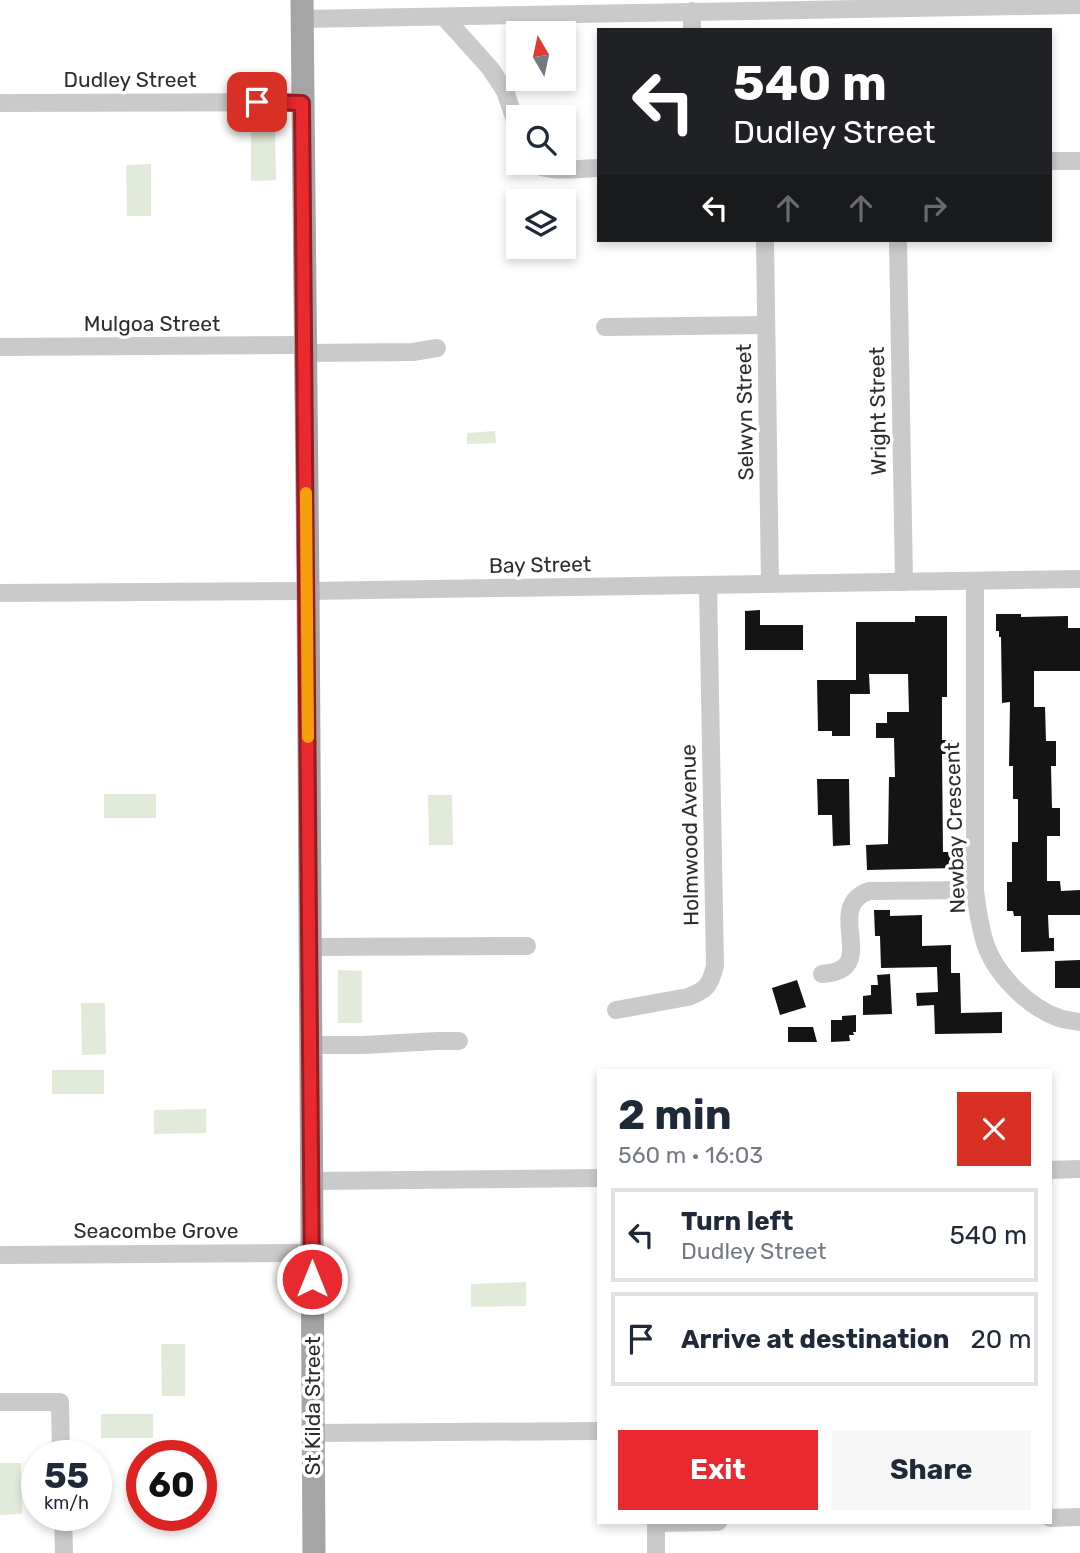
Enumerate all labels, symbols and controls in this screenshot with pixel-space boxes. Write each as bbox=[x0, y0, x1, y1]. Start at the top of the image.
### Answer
north arrow bbox=[506, 21, 576, 91]
map controls bbox=[506, 21, 576, 259]
text: 540 m bbox=[733, 54, 887, 112]
icon: left bbox=[618, 56, 709, 147]
street label: Dudley Street bbox=[64, 67, 196, 92]
pin bbox=[227, 72, 287, 132]
icon: arrive bbox=[238, 83, 276, 121]
button: search bbox=[506, 105, 576, 175]
text: Dudley Street bbox=[733, 113, 936, 151]
button: layers bbox=[506, 189, 576, 259]
icon: left bbox=[696, 189, 734, 227]
icon: ahead bbox=[769, 189, 807, 227]
icon: ahead bbox=[842, 189, 880, 227]
icon: right bbox=[915, 189, 953, 227]
street label: Mulgoa Street bbox=[84, 311, 220, 336]
street label: Selwyn Street bbox=[731, 343, 758, 481]
street label: Wright Street bbox=[864, 346, 891, 476]
street label: Bay Street bbox=[489, 551, 591, 578]
street label: Newbay Crescent bbox=[939, 742, 970, 914]
street label: Holmwood Avenue bbox=[675, 744, 704, 926]
text: 2 min bbox=[618, 1090, 732, 1140]
button: close bbox=[957, 1092, 1031, 1166]
text: 560 m · 16:03 bbox=[618, 1141, 763, 1169]
text: Turn left bbox=[681, 1206, 793, 1237]
icon: left bbox=[622, 1216, 660, 1254]
street label: Seacombe Grove bbox=[74, 1218, 238, 1243]
text: 540 m bbox=[949, 1220, 1027, 1251]
text: Dudley Street bbox=[681, 1237, 827, 1265]
position arrow bbox=[275, 1242, 349, 1316]
icon: arrive bbox=[622, 1320, 660, 1358]
text: Arrive at destination bbox=[681, 1324, 949, 1355]
text: 20 m bbox=[970, 1324, 1032, 1355]
street label: St Kilda Street bbox=[300, 1336, 325, 1476]
button: Exit bbox=[618, 1430, 818, 1510]
button: Share bbox=[832, 1430, 1031, 1510]
speed limit sign: 60 bbox=[126, 1440, 217, 1531]
text: 55 bbox=[44, 1455, 89, 1497]
text: km/h bbox=[44, 1492, 89, 1514]

